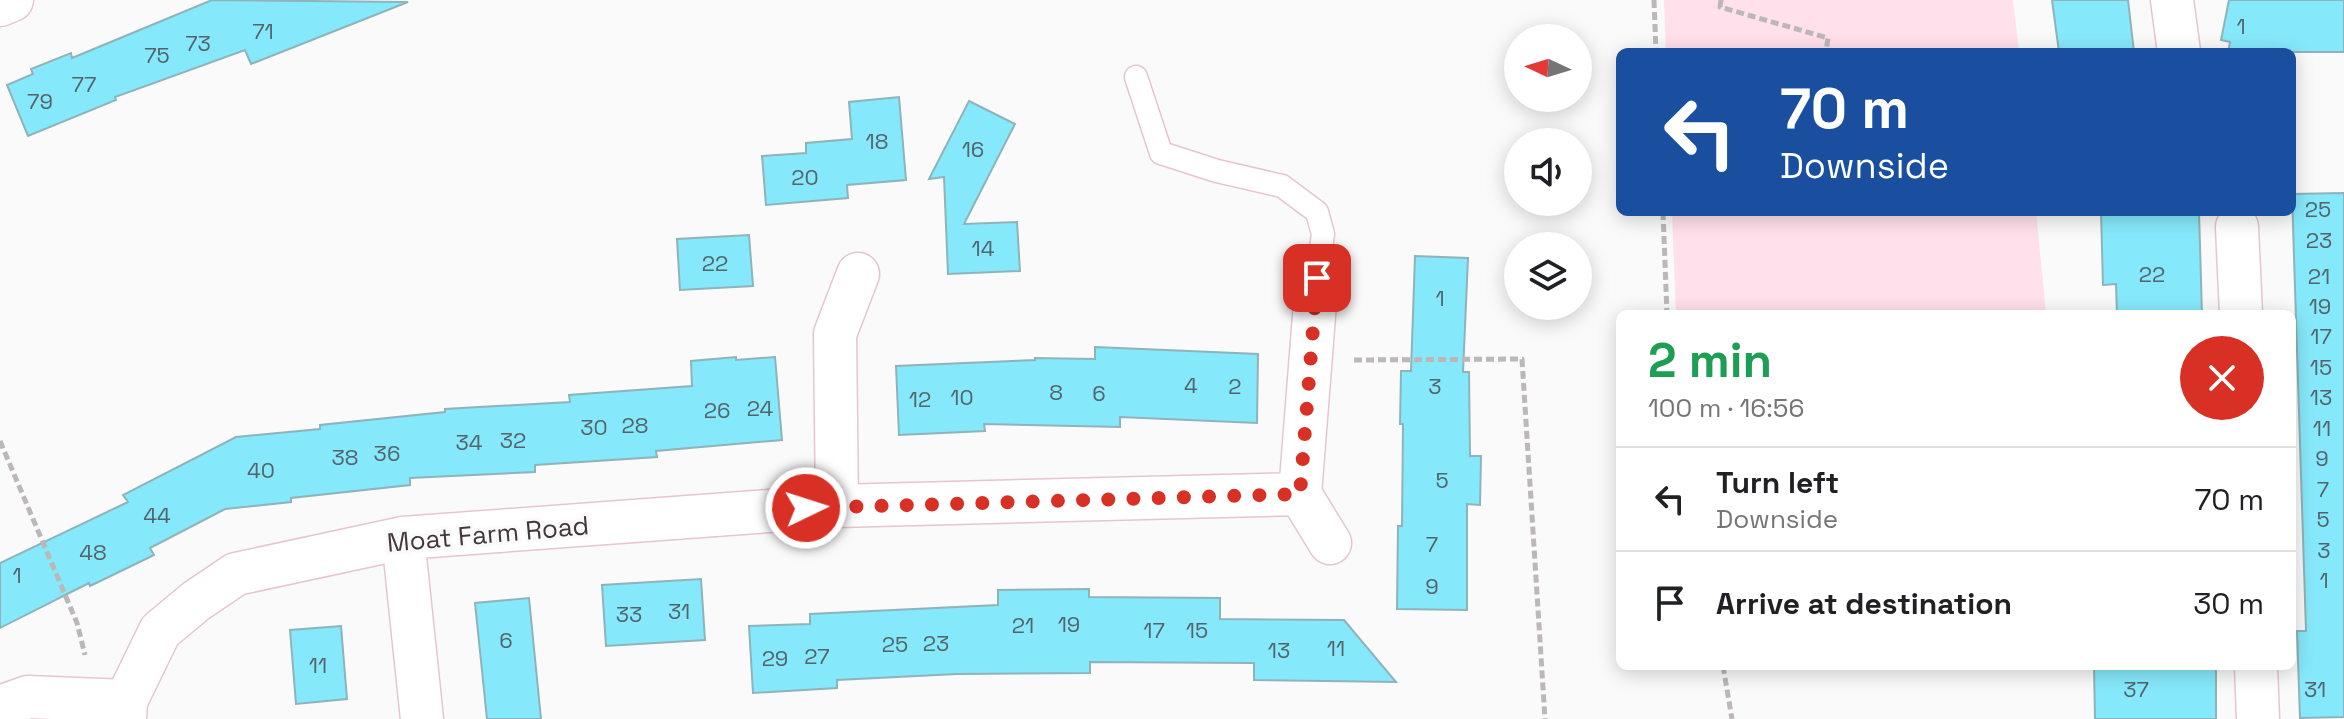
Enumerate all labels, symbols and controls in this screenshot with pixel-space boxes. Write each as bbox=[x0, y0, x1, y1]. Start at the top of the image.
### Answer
house number: 1 bbox=[2236, 12, 2246, 40]
house number: 71 bbox=[252, 17, 274, 45]
north arrow bbox=[1504, 24, 1592, 112]
map controls bbox=[1504, 24, 1592, 320]
house number: 73 bbox=[185, 29, 211, 57]
house number: 75 bbox=[144, 41, 170, 69]
house number: 77 bbox=[72, 70, 96, 98]
text: 70 m bbox=[1780, 73, 1909, 144]
icon: left bbox=[1648, 80, 1752, 184]
house number: 79 bbox=[27, 87, 53, 115]
house number: 18 bbox=[866, 127, 888, 155]
button: sound bbox=[1504, 128, 1592, 216]
house number: 16 bbox=[962, 135, 984, 163]
text: Downside bbox=[1780, 143, 1949, 189]
house number: 20 bbox=[791, 163, 819, 191]
house number: 25 bbox=[2305, 195, 2331, 223]
house number: 23 bbox=[2306, 226, 2332, 254]
button: layers bbox=[1504, 232, 1592, 320]
house number: 14 bbox=[972, 234, 995, 262]
pin bbox=[1283, 244, 1351, 312]
house number: 22 bbox=[702, 249, 728, 277]
icon: arrive bbox=[1295, 256, 1339, 300]
house number: 22 bbox=[2139, 260, 2165, 288]
house number: 21 bbox=[2308, 262, 2330, 290]
house number: 1 bbox=[1435, 284, 1445, 312]
house number: 19 bbox=[2309, 292, 2331, 320]
house number: 17 bbox=[2310, 322, 2332, 350]
text: 2 min bbox=[1648, 330, 1772, 391]
button: close bbox=[2180, 336, 2264, 420]
house number: 15 bbox=[2310, 353, 2332, 381]
house number: 4 bbox=[1184, 371, 1198, 399]
house number: 2 bbox=[1228, 372, 1242, 400]
house number: 3 bbox=[1428, 372, 1442, 400]
house number: 8 bbox=[1049, 378, 1063, 406]
house number: 6 bbox=[1092, 379, 1106, 407]
house number: 10 bbox=[950, 383, 974, 411]
house number: 13 bbox=[2310, 383, 2332, 411]
house number: 12 bbox=[909, 385, 931, 413]
text: 100 m · 16:56 bbox=[1648, 391, 1804, 425]
house number: 24 bbox=[747, 394, 773, 422]
house number: 26 bbox=[704, 396, 730, 424]
house number: 28 bbox=[622, 411, 648, 439]
house number: 30 bbox=[580, 413, 608, 441]
house number: 11 bbox=[2313, 414, 2331, 442]
house number: 32 bbox=[500, 426, 526, 454]
house number: 34 bbox=[455, 428, 483, 456]
house number: 36 bbox=[374, 439, 400, 467]
house number: 38 bbox=[332, 443, 359, 471]
house number: 9 bbox=[2315, 444, 2329, 472]
house number: 40 bbox=[247, 456, 275, 484]
text: Turn left bbox=[1716, 463, 1839, 502]
position arrow bbox=[764, 466, 848, 550]
house number: 5 bbox=[1435, 466, 1449, 494]
house number: 7 bbox=[2317, 475, 2329, 503]
icon: left bbox=[1648, 477, 1692, 521]
text: 70 m bbox=[2195, 480, 2264, 519]
house number: 44 bbox=[143, 501, 171, 529]
text: Downside bbox=[1716, 502, 1838, 536]
house number: 5 bbox=[2316, 505, 2330, 533]
street label: Moat Farm Road bbox=[386, 508, 590, 560]
house number: 7 bbox=[1426, 530, 1438, 558]
house number: 3 bbox=[2317, 536, 2331, 564]
house number: 48 bbox=[79, 538, 107, 566]
house number: 1 bbox=[12, 561, 22, 589]
house number: 1 bbox=[2319, 566, 2329, 594]
house number: 9 bbox=[1425, 572, 1439, 600]
icon: arrive bbox=[1648, 581, 1692, 625]
text: Arrive at destination bbox=[1716, 584, 2012, 623]
text: 30 m bbox=[2193, 584, 2264, 623]
house number: 31 bbox=[668, 597, 690, 625]
house number: 33 bbox=[616, 600, 642, 628]
house number: 19 bbox=[1058, 610, 1080, 638]
house number: 21 bbox=[1012, 611, 1034, 639]
house number: 17 bbox=[1143, 616, 1165, 644]
house number: 15 bbox=[1186, 616, 1208, 644]
house number: 6 bbox=[499, 626, 513, 654]
house number: 23 bbox=[923, 629, 949, 657]
house number: 25 bbox=[882, 630, 908, 658]
house number: 11 bbox=[1327, 634, 1345, 662]
house number: 13 bbox=[1268, 636, 1290, 664]
house number: 27 bbox=[804, 642, 830, 670]
house number: 29 bbox=[762, 644, 788, 672]
house number: 11 bbox=[309, 651, 327, 679]
house number: 37 bbox=[2123, 675, 2149, 703]
house number: 31 bbox=[2304, 675, 2326, 703]

